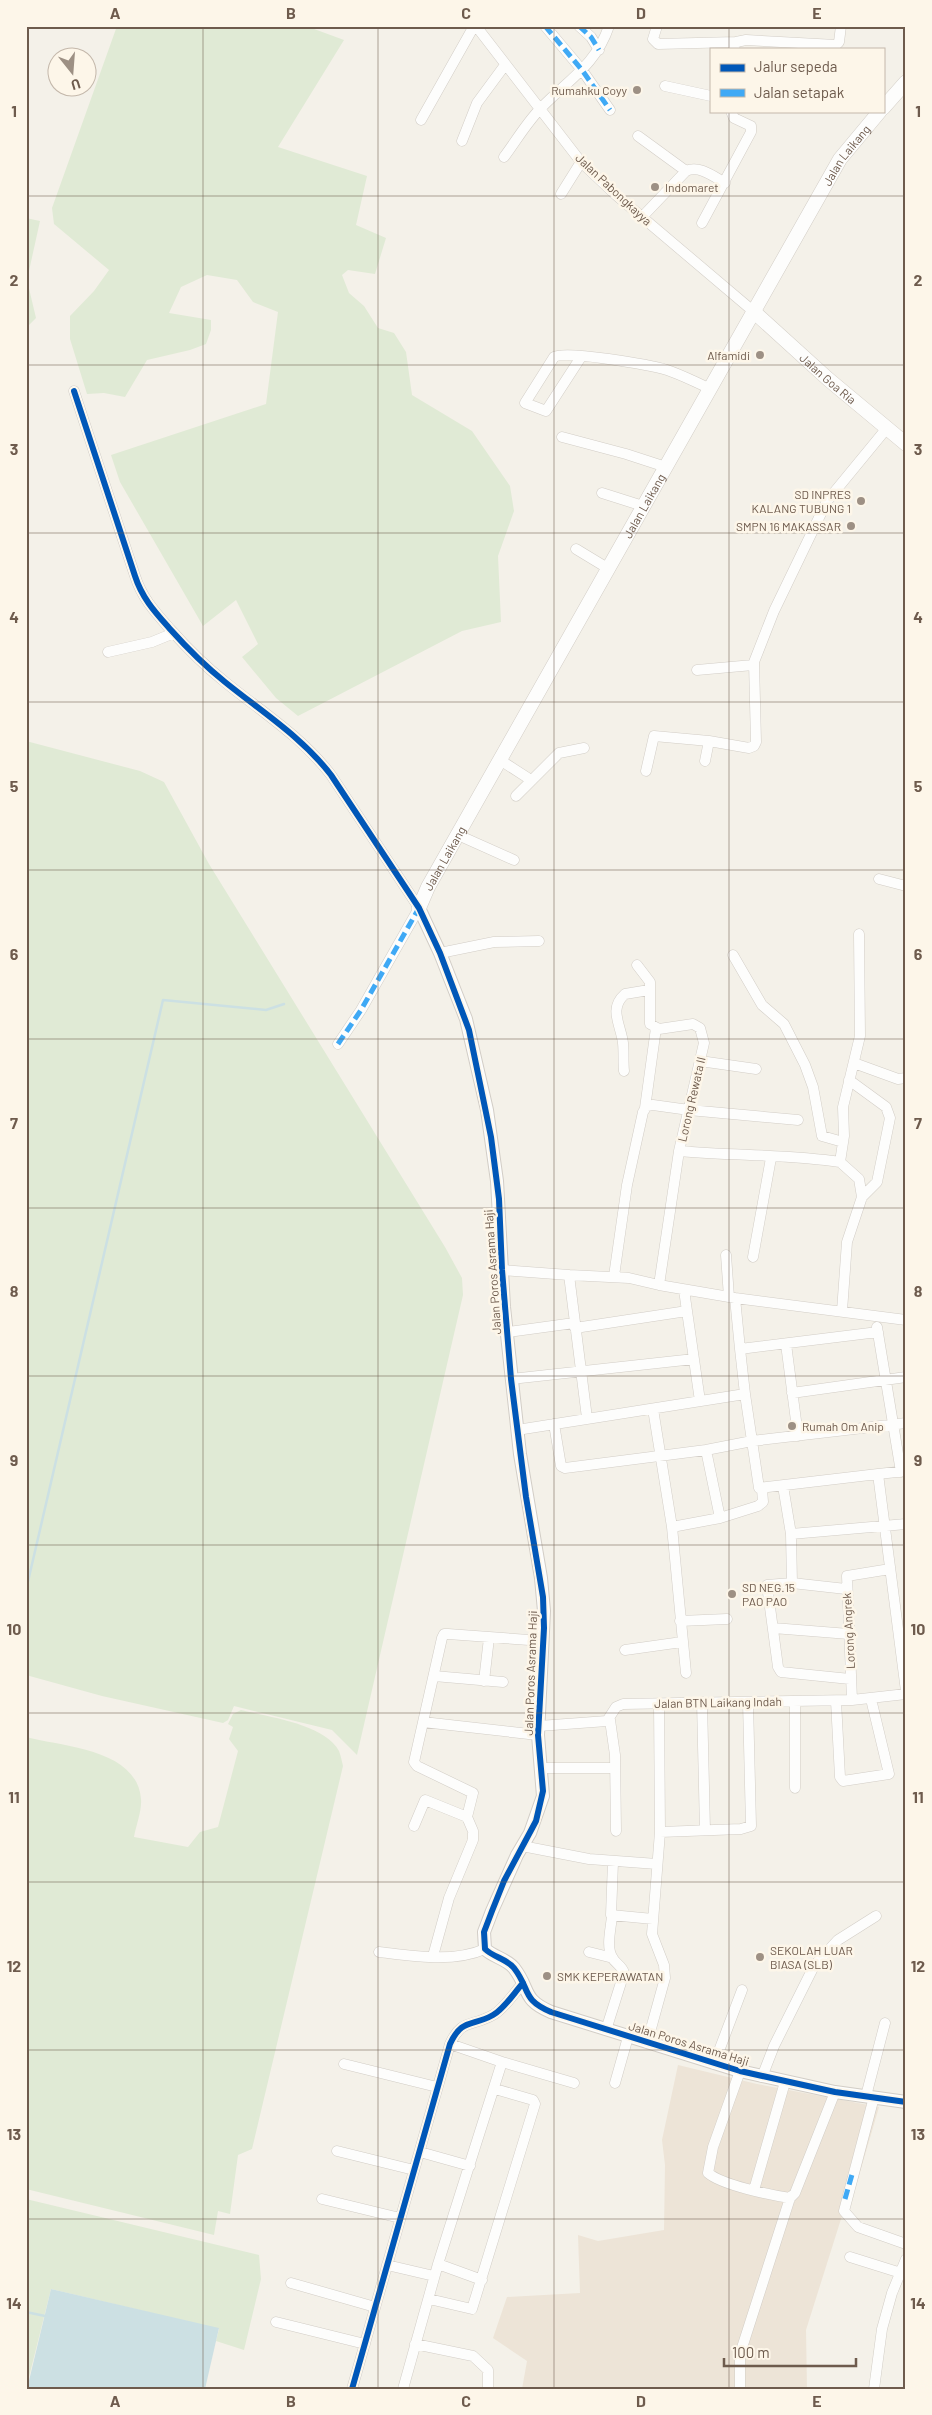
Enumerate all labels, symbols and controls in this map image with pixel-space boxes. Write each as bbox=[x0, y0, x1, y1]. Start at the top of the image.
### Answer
text: A bbox=[110, 3, 121, 22]
text: B bbox=[286, 3, 296, 22]
text: C bbox=[461, 3, 471, 22]
text: D bbox=[636, 3, 646, 22]
text: E bbox=[812, 3, 822, 22]
north arrow bbox=[48, 48, 98, 98]
legend bbox=[710, 48, 884, 112]
text: Jalur sepeda bbox=[754, 57, 838, 75]
text: U bbox=[69, 75, 83, 94]
place label: Rumahku Coyy bbox=[551, 83, 627, 97]
text: Jalan setapak bbox=[754, 83, 845, 101]
marker: Rumahku Coyy bbox=[631, 84, 643, 96]
text: 1 bbox=[11, 101, 17, 120]
text: 1 bbox=[915, 101, 921, 120]
street label: Jalan Laikang bbox=[819, 122, 873, 188]
street label: Jalan Pabongkayya bbox=[573, 150, 655, 228]
place label: Indomaret bbox=[665, 180, 719, 194]
marker: Indomaret bbox=[649, 181, 661, 193]
text: 2 bbox=[10, 270, 19, 289]
text: 2 bbox=[914, 270, 923, 289]
place label: Alfamidi bbox=[707, 348, 750, 362]
marker: Alfamidi bbox=[754, 349, 766, 361]
street label: Jalan Goa Ria bbox=[797, 350, 859, 407]
text: 3 bbox=[10, 439, 18, 458]
text: 3 bbox=[914, 439, 922, 458]
street label: Jalan Laikang bbox=[620, 471, 668, 540]
place label: SD INPRES KALANG TUBUNG 1 bbox=[752, 487, 851, 515]
marker: SD INPRES KALANG TUBUNG 1 bbox=[855, 495, 867, 507]
place label: SMPN 16 MAKASSAR bbox=[736, 519, 841, 533]
marker: SMPN 16 MAKASSAR bbox=[845, 520, 857, 532]
text: 4 bbox=[9, 607, 19, 626]
text: 4 bbox=[913, 607, 923, 626]
text: 5 bbox=[10, 776, 19, 795]
text: 5 bbox=[914, 776, 923, 795]
street label: Jalan Laikang bbox=[421, 823, 468, 893]
text: 6 bbox=[10, 944, 19, 963]
text: 6 bbox=[914, 944, 923, 963]
street label: Lorong Rewata II bbox=[674, 1055, 708, 1143]
text: 7 bbox=[10, 1113, 18, 1132]
text: 7 bbox=[914, 1113, 922, 1132]
street label: Jalan Poros Asrama Haji bbox=[481, 1209, 503, 1335]
text: 8 bbox=[10, 1281, 19, 1300]
text: 8 bbox=[914, 1281, 923, 1300]
place label: Rumah Om Anip bbox=[802, 1419, 884, 1433]
marker: Rumah Om Anip bbox=[786, 1420, 798, 1432]
text: 9 bbox=[10, 1450, 18, 1469]
text: 9 bbox=[914, 1450, 922, 1469]
place label: SD NEG.15 PAO PAO bbox=[742, 1580, 795, 1608]
marker: SD NEG.15 PAO PAO bbox=[726, 1588, 738, 1600]
street label: Lorong Angrek bbox=[839, 1592, 857, 1670]
street label: Jalan Poros Asrama Haji bbox=[521, 1610, 539, 1736]
text: 10 bbox=[7, 1619, 21, 1638]
text: 10 bbox=[911, 1619, 925, 1638]
street label: Jalan BTN Laikang Indah bbox=[654, 1694, 782, 1710]
text: 11 bbox=[8, 1787, 20, 1806]
text: 11 bbox=[912, 1787, 924, 1806]
place label: SEKOLAH LUAR BIASA (SLB) bbox=[770, 1943, 853, 1971]
marker: SEKOLAH LUAR BIASA (SLB) bbox=[754, 1951, 766, 1963]
text: 12 bbox=[7, 1956, 21, 1975]
text: 12 bbox=[911, 1956, 925, 1975]
place label: SMK KEPERAWATAN bbox=[557, 1969, 663, 1983]
marker: SMK KEPERAWATAN bbox=[541, 1970, 553, 1982]
street label: Jalan Poros Asrama Haji bbox=[627, 2018, 751, 2068]
text: 13 bbox=[7, 2124, 21, 2143]
text: 13 bbox=[911, 2124, 925, 2143]
text: 14 bbox=[6, 2293, 22, 2312]
text: 14 bbox=[910, 2293, 926, 2312]
scale bar bbox=[724, 2335, 857, 2367]
text: 100 m bbox=[732, 2343, 770, 2361]
text: A bbox=[110, 2391, 121, 2410]
text: B bbox=[286, 2391, 296, 2410]
text: C bbox=[461, 2391, 471, 2410]
text: D bbox=[636, 2391, 646, 2410]
text: E bbox=[812, 2391, 822, 2410]

